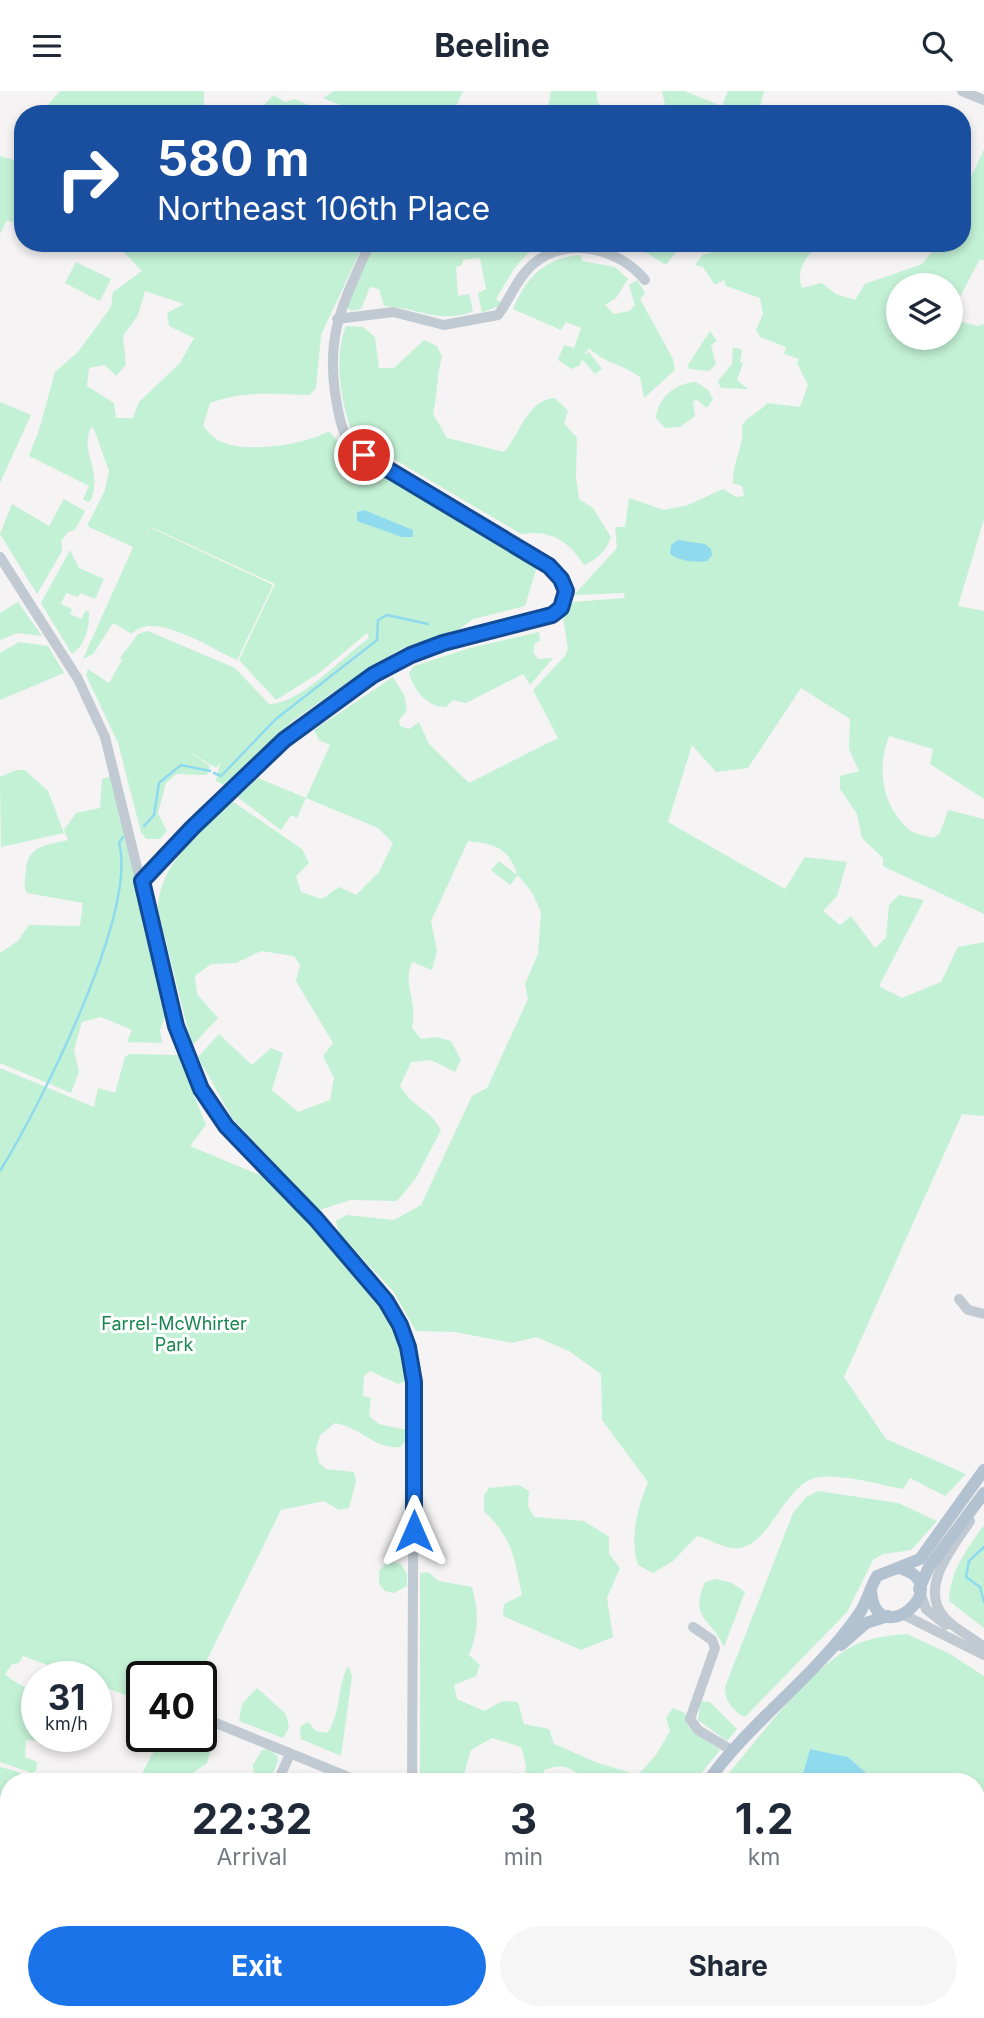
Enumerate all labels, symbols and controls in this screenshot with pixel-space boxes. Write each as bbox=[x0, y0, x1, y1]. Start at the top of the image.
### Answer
text: Beeline bbox=[434, 26, 550, 65]
icon: menu bbox=[28, 27, 66, 65]
icon: search bbox=[918, 27, 956, 65]
text: 580 m bbox=[157, 129, 310, 188]
icon: right bbox=[42, 133, 133, 224]
text: Northeast 106th Place bbox=[157, 189, 490, 228]
map controls bbox=[886, 273, 963, 350]
button: layers bbox=[886, 273, 963, 350]
pin bbox=[334, 425, 394, 485]
icon: arrive bbox=[345, 436, 383, 474]
park label: Farrel-McWhirter Park bbox=[101, 1313, 247, 1355]
position arrow bbox=[377, 1494, 451, 1568]
speed limit sign: 40 bbox=[126, 1661, 217, 1752]
text: 31 bbox=[48, 1676, 85, 1718]
text: km/h bbox=[45, 1713, 88, 1734]
text: 22:32 bbox=[192, 1793, 312, 1844]
text: 3 bbox=[510, 1793, 537, 1844]
text: 1.2 bbox=[735, 1793, 793, 1844]
text: Arrival bbox=[217, 1843, 287, 1871]
text: min bbox=[504, 1843, 543, 1871]
text: km bbox=[748, 1843, 780, 1871]
button: Exit bbox=[28, 1926, 486, 2006]
button: Share bbox=[500, 1926, 957, 2006]

